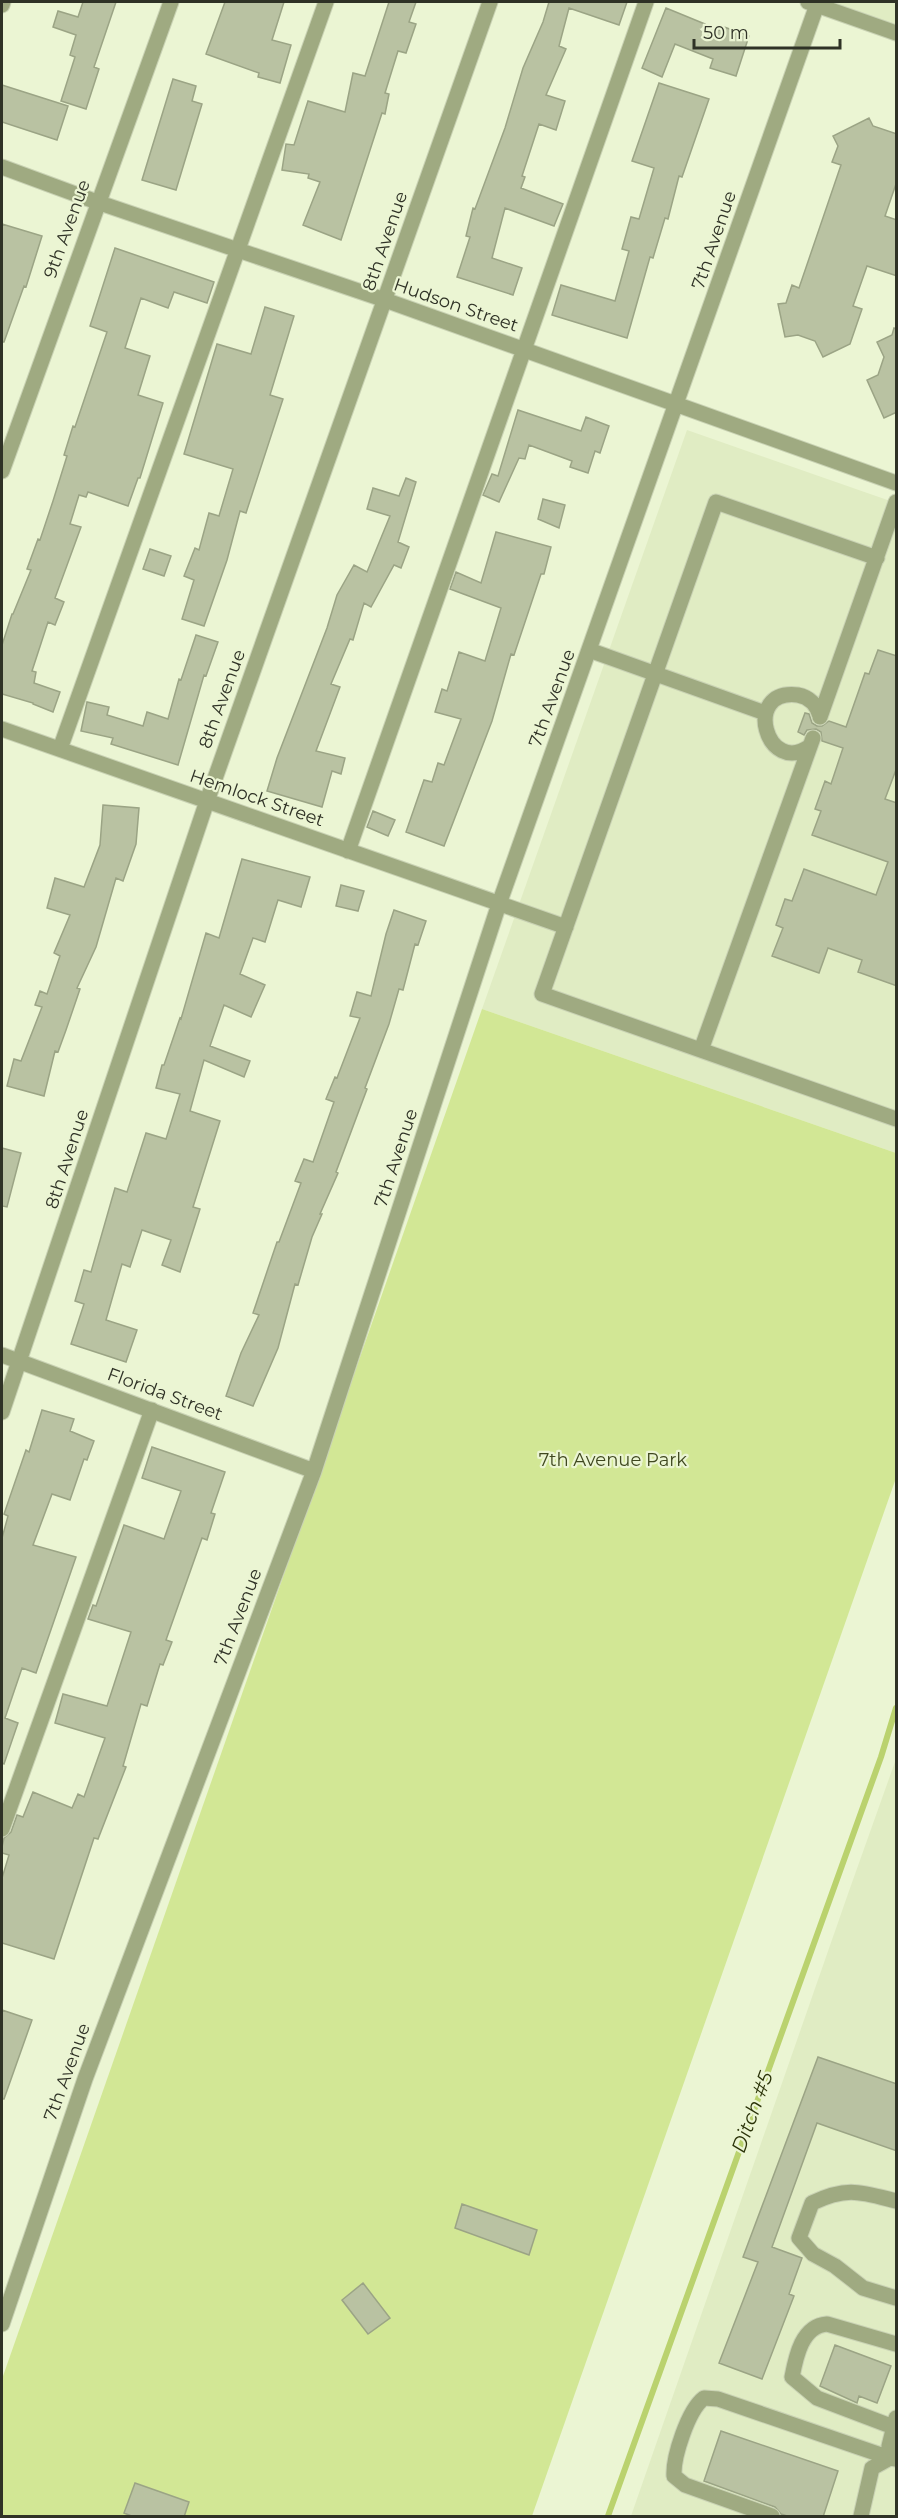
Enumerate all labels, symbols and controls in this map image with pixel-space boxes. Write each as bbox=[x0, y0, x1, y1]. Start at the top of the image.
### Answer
scale bar bbox=[694, 12, 840, 50]
text: 50 m bbox=[703, 22, 749, 44]
street label: 9th Avenue bbox=[39, 177, 95, 281]
street label: 8th Avenue bbox=[358, 188, 412, 294]
street label: 7th Avenue bbox=[687, 188, 741, 292]
street label: Hudson Street bbox=[391, 273, 521, 337]
street label: 8th Avenue bbox=[194, 646, 250, 751]
street label: 7th Avenue bbox=[524, 646, 580, 750]
street label: Hemlock Street bbox=[187, 765, 327, 831]
street label: 8th Avenue bbox=[41, 1106, 94, 1212]
street label: 7th Avenue bbox=[370, 1106, 422, 1210]
street label: Florida Street bbox=[104, 1363, 226, 1425]
park label: 7th Avenue Park bbox=[539, 1449, 687, 1471]
street label: 7th Avenue bbox=[209, 1565, 267, 1669]
street label: 7th Avenue bbox=[39, 2020, 95, 2124]
water label: Ditch #5 bbox=[726, 2067, 778, 2156]

